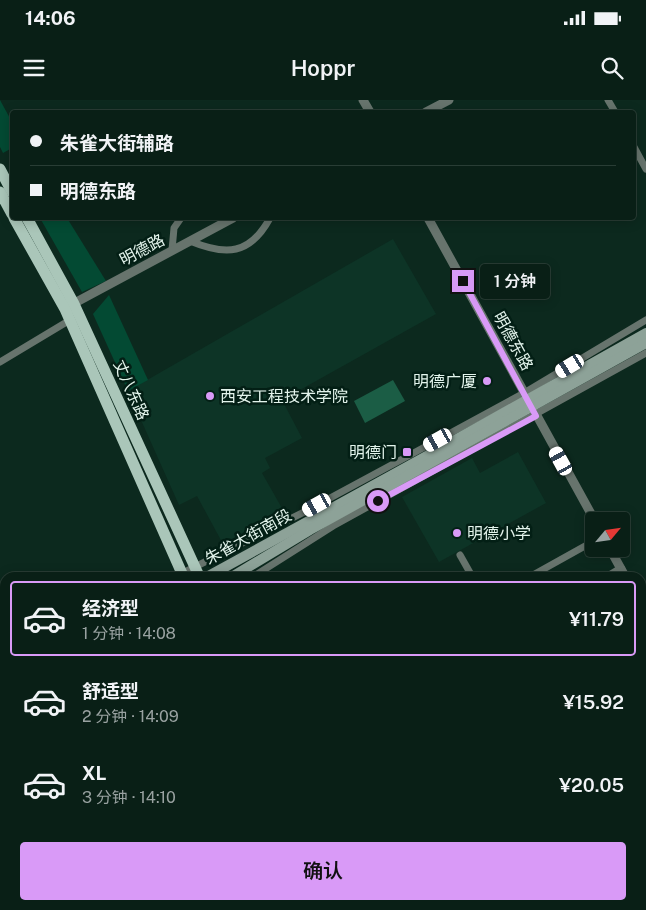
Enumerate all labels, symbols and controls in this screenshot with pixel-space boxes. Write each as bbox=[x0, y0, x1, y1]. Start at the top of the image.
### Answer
text: 14:06 bbox=[25, 7, 75, 29]
icon: menu bbox=[20, 54, 48, 82]
icon: search bbox=[598, 54, 626, 82]
text: Hoppr bbox=[291, 55, 355, 81]
text: 朱雀大街辅路 bbox=[60, 132, 174, 154]
text: 明德东路 bbox=[60, 180, 136, 202]
street label: 明德路 bbox=[116, 230, 168, 270]
callout: 1 分钟 bbox=[480, 264, 550, 298]
route end bbox=[452, 270, 474, 292]
text: 1 分钟 bbox=[494, 272, 536, 291]
street label: 明德东路 bbox=[489, 308, 537, 374]
car bbox=[553, 352, 586, 380]
street label: 丈八东路 bbox=[109, 357, 153, 423]
place label: 明德广厦 bbox=[413, 372, 477, 391]
marker: 明德广厦 bbox=[481, 375, 493, 387]
place label: 西安工程技术学院 bbox=[220, 387, 348, 406]
marker: 西安工程技术学院 bbox=[204, 390, 216, 402]
car bbox=[421, 426, 454, 454]
place label: 明德门 bbox=[349, 443, 397, 462]
car bbox=[547, 444, 574, 478]
marker: 明德门 bbox=[401, 446, 413, 458]
route start bbox=[367, 490, 389, 512]
car bbox=[300, 491, 333, 519]
street label: 朱雀大街南段 bbox=[201, 505, 295, 569]
north arrow bbox=[585, 512, 630, 558]
map controls bbox=[585, 512, 630, 557]
place label: 明德小学 bbox=[467, 524, 531, 543]
marker: 明德小学 bbox=[451, 527, 463, 539]
icon: car bbox=[22, 596, 67, 641]
text: 经济型 bbox=[82, 597, 139, 619]
text: ¥11.79 bbox=[569, 608, 624, 630]
text: 1 分钟 · 14:08 bbox=[82, 624, 176, 643]
icon: car bbox=[22, 679, 67, 724]
text: 舒适型 bbox=[82, 680, 139, 702]
text: ¥15.92 bbox=[563, 691, 624, 713]
text: 2 分钟 · 14:09 bbox=[82, 707, 179, 726]
icon: car bbox=[22, 762, 67, 807]
text: XL bbox=[82, 762, 107, 784]
text: ¥20.05 bbox=[559, 774, 624, 796]
text: 3 分钟 · 14:10 bbox=[82, 788, 176, 807]
button: 确认 bbox=[20, 842, 626, 900]

